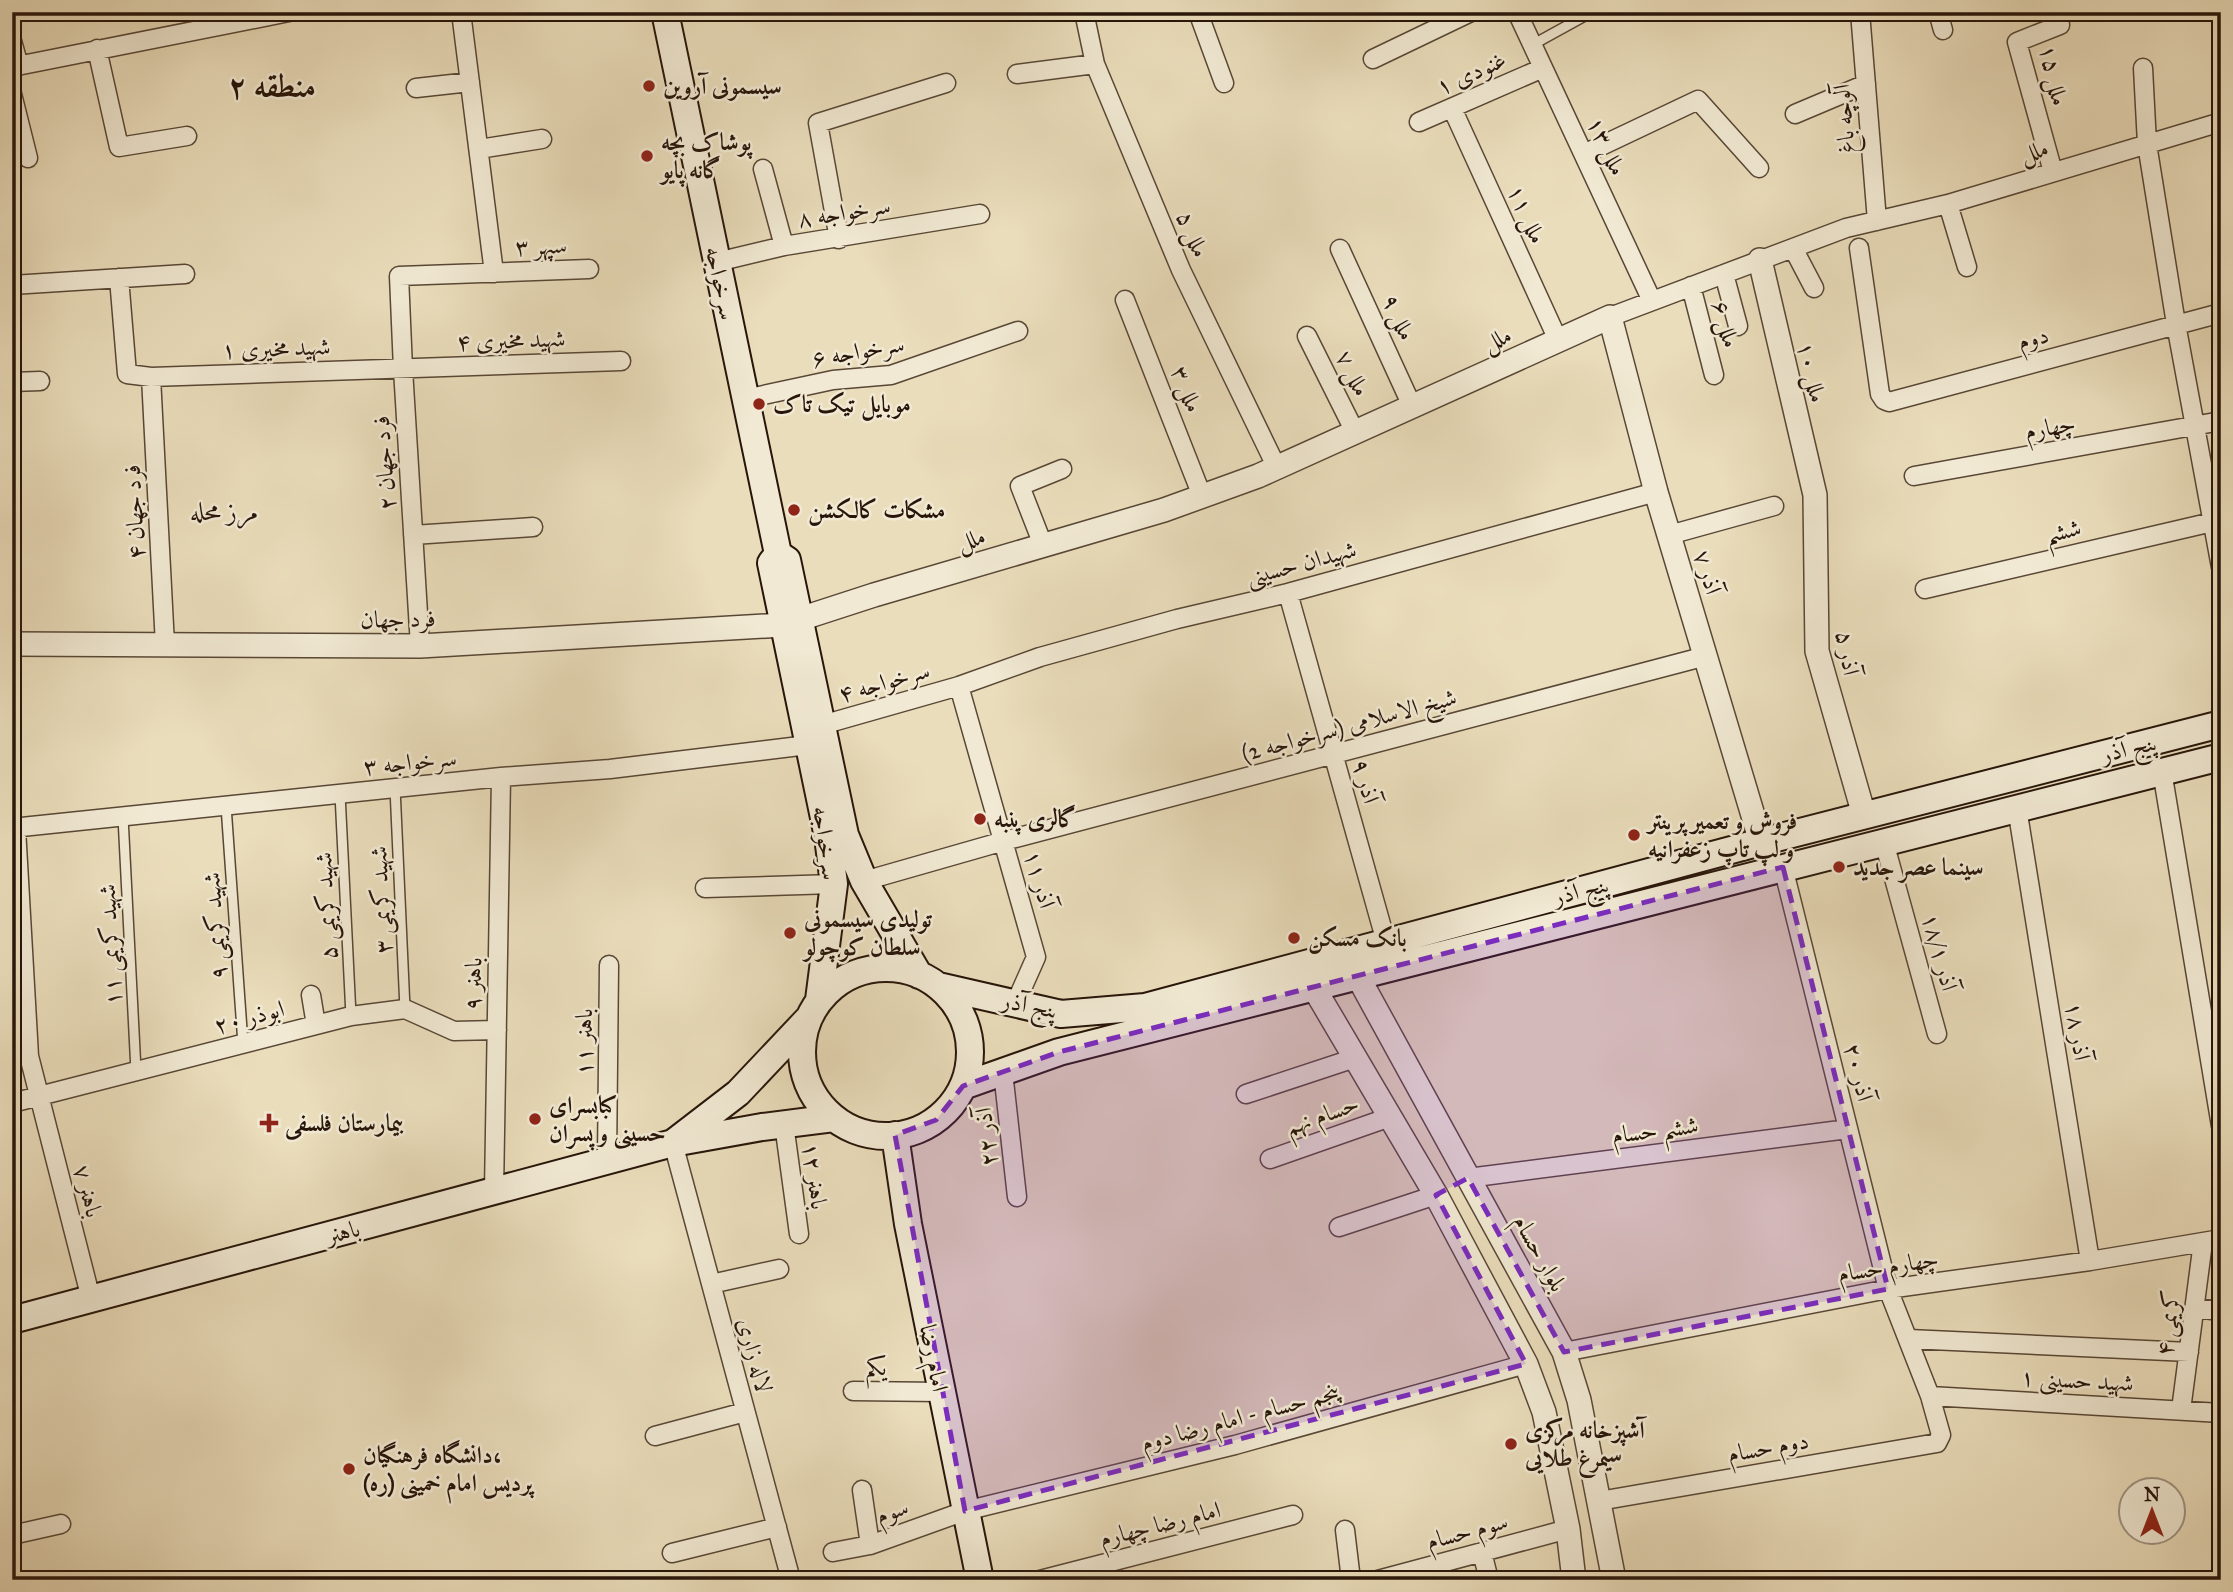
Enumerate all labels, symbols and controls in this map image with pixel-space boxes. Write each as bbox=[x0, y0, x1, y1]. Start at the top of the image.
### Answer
street label: ملل ۱۵ bbox=[2031, 42, 2075, 109]
street label: ۱ غنودی bbox=[1431, 44, 1511, 102]
district label: منطقه ۲ bbox=[228, 67, 316, 106]
place label: سیسمونی آروین bbox=[663, 71, 782, 101]
marker: سیسمونی آروین bbox=[641, 78, 657, 94]
street label: آلوچه باغ bbox=[1826, 80, 1867, 155]
street label: ملل ۱۳ bbox=[1579, 112, 1634, 181]
place label: پوشاک بچه گانه پایو bbox=[658, 127, 753, 188]
street label: ملل bbox=[2016, 133, 2053, 171]
marker: پوشاک بچه گانه پایو bbox=[639, 148, 655, 164]
street label: ۱۱ ملل bbox=[1499, 180, 1553, 249]
street label: ۸ سرخواجه bbox=[795, 190, 893, 235]
street label: ملل ۵ bbox=[1168, 206, 1216, 263]
street label: ۳ سپهر bbox=[514, 230, 568, 263]
street label: سرخواجه bbox=[698, 243, 743, 323]
street label: ملل ۹ bbox=[1374, 289, 1423, 346]
street label: ۶ ملل bbox=[1703, 297, 1747, 351]
street label: دوم bbox=[2014, 319, 2054, 362]
street label: ملل bbox=[1478, 320, 1517, 360]
street label: ۴ شهید مخیری bbox=[456, 323, 566, 357]
street label: سرخواجه ۶ bbox=[809, 328, 907, 375]
street label: شهید مخیری ۱ bbox=[221, 331, 331, 365]
street label: ۱۰ ملل bbox=[1789, 339, 1834, 406]
street label: ۷ ملل bbox=[1327, 345, 1377, 402]
street label: ملل ۳ bbox=[1163, 361, 1210, 417]
place label: موبایل تیک تاک bbox=[773, 389, 911, 421]
marker: موبایل تیک تاک bbox=[751, 396, 767, 412]
street label: چهارم bbox=[2022, 408, 2079, 452]
street label: ۲ فرد جهان bbox=[366, 415, 402, 511]
street label: ۴ فرد جهان bbox=[117, 464, 151, 560]
district label: مرز محله bbox=[190, 495, 258, 529]
place label: مشکات کالکشن bbox=[808, 495, 945, 526]
marker: مشکات کالکشن bbox=[786, 502, 802, 518]
street label: ششم bbox=[2042, 512, 2086, 558]
street label: ملل bbox=[953, 521, 990, 559]
street label: شهیدان حسینی bbox=[1242, 534, 1360, 594]
street label: آذر ۷ bbox=[1687, 546, 1730, 600]
street label: فرد جهان bbox=[360, 603, 436, 635]
street label: آذر ۵ bbox=[1829, 628, 1867, 680]
street label: سرخواجه ۴ bbox=[835, 655, 933, 710]
street label: شیخ الاسلامی (سرخواجه 2) bbox=[1238, 682, 1461, 774]
street label: پنج آذر bbox=[2096, 727, 2162, 776]
street label: سرخواجه ۳ bbox=[362, 742, 458, 783]
street label: ۹ آذر bbox=[1345, 755, 1387, 809]
street label: سرخواجه bbox=[805, 804, 846, 882]
place label: گالری پنبه bbox=[994, 804, 1077, 835]
place label: فروش و تعمیر پرینتر و لپ تاپ زعفرانیه bbox=[1645, 806, 1797, 867]
marker: گالری پنبه bbox=[972, 811, 988, 827]
marker: فروش و تعمیر پرینتر و لپ تاپ زعفرانیه bbox=[1626, 827, 1642, 843]
street label: ۳ شهید کریمی bbox=[363, 845, 401, 955]
street label: آذر ۱۱ bbox=[1017, 847, 1063, 914]
street label: ۵ شهید کریمی bbox=[308, 851, 346, 961]
place label: سینما عصر جدید bbox=[1853, 852, 1984, 883]
marker: سینما عصر جدید bbox=[1831, 859, 1847, 875]
street label: پنج آذر bbox=[1548, 868, 1614, 918]
street label: ۹ شهید کریمی bbox=[196, 871, 236, 981]
street label: ۱۱ شهید کریمی bbox=[92, 883, 130, 1007]
place label: تولیدی سیسمونی سلطان کوچولو bbox=[801, 904, 933, 963]
street label: ۱۸/۱ آذر bbox=[1915, 910, 1965, 997]
place label: بانک مسکن bbox=[1308, 923, 1407, 954]
marker: تولیدی سیسمونی سلطان کوچولو bbox=[782, 925, 798, 941]
marker: بانک مسکن bbox=[1286, 930, 1302, 946]
street label: ۹ باهنر bbox=[458, 957, 488, 1011]
street label: پنج آذر bbox=[996, 984, 1061, 1031]
street label: ابوذر ۲۰ bbox=[210, 993, 288, 1041]
street label: ۱۸ آذر bbox=[2059, 1000, 2098, 1065]
street label: باهنر ۱۱ bbox=[569, 1008, 599, 1076]
street label: ۲۰ آذر bbox=[1837, 1040, 1881, 1107]
street label: حسام نهم bbox=[1281, 1088, 1365, 1149]
place label: کبابسرای حسینی و پسران bbox=[549, 1090, 666, 1151]
street label: ۲۲ آذر bbox=[968, 1103, 1004, 1168]
place label: بیمارستان فلسفی bbox=[284, 1108, 404, 1140]
street label: ششم حسام bbox=[1610, 1110, 1701, 1159]
marker: کبابسرای حسینی و پسران bbox=[527, 1111, 543, 1127]
marker: بیمارستان فلسفی bbox=[259, 1113, 279, 1133]
street label: ۱۲ باهنر bbox=[795, 1141, 835, 1211]
street label: باهنر ۷ bbox=[67, 1161, 109, 1221]
street label: بلوار حسام bbox=[1501, 1209, 1573, 1300]
street label: باهنر bbox=[320, 1213, 363, 1252]
street label: چهارم حسام bbox=[1835, 1243, 1942, 1295]
street label: کریمی ۴ bbox=[2149, 1288, 2189, 1358]
street label: لاله زاری bbox=[731, 1314, 779, 1396]
street label: امام رضا bbox=[907, 1322, 955, 1395]
street label: یکم bbox=[865, 1352, 888, 1389]
street label: ۱ شهید حسینی bbox=[2019, 1362, 2134, 1400]
street label: پنجم حسام - امام رضا دوم bbox=[1138, 1376, 1346, 1465]
place label: آشپزخانه مرکزی سیمرغ طلایی bbox=[1524, 1415, 1648, 1478]
street label: دوم حسام bbox=[1725, 1425, 1812, 1475]
marker: آشپزخانه مرکزی سیمرغ طلایی bbox=[1503, 1436, 1519, 1452]
place label: دانشگاه فرهنگیان، پردیس امام خمینی (ره) bbox=[363, 1439, 535, 1504]
marker: دانشگاه فرهنگیان، پردیس امام خمینی (ره) bbox=[341, 1461, 357, 1477]
north arrow bbox=[2118, 1476, 2188, 1546]
text: N bbox=[2144, 1483, 2160, 1506]
street label: سوم bbox=[872, 1491, 914, 1536]
street label: امام رضا چهارم bbox=[1096, 1494, 1225, 1559]
street label: سوم حسام bbox=[1423, 1506, 1513, 1562]

